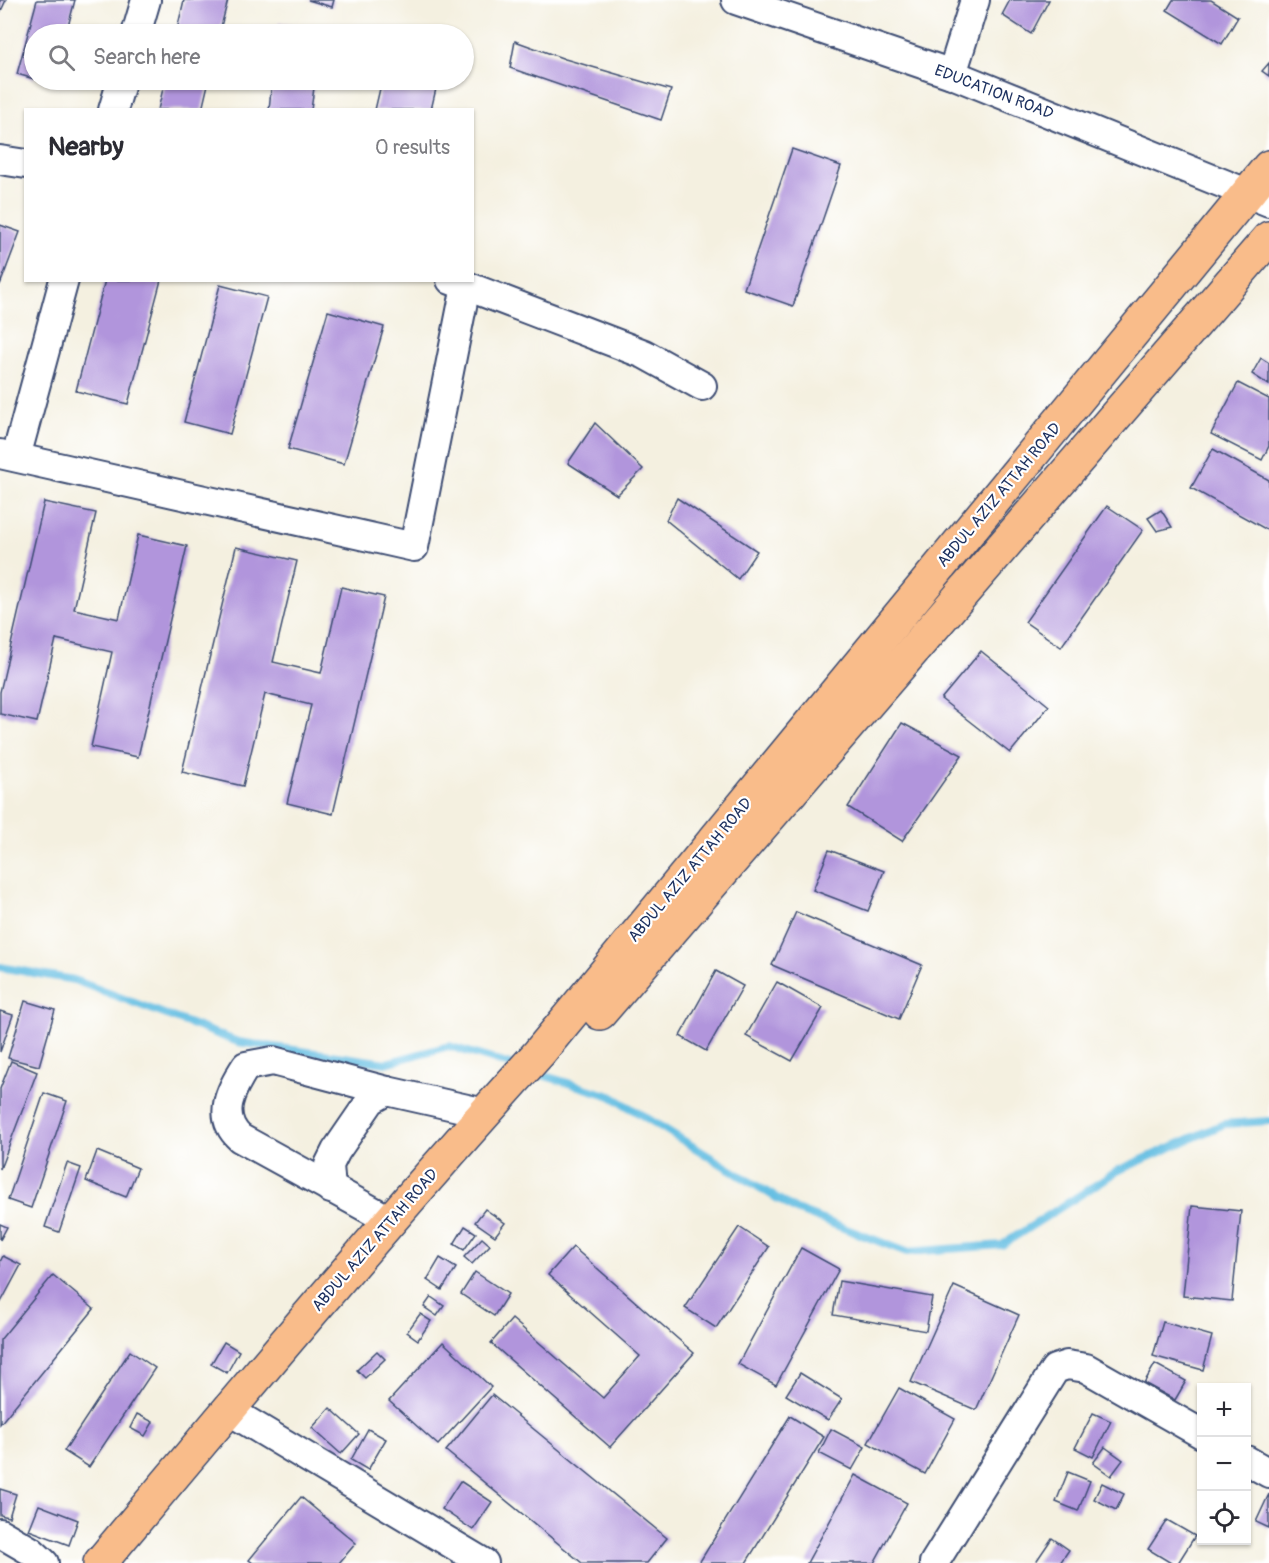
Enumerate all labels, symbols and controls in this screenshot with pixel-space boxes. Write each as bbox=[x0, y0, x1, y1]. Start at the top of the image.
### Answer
search box bbox=[24, 24, 474, 90]
icon: search bbox=[45, 41, 78, 74]
text: Search here bbox=[93, 43, 200, 71]
street label: EDUCATION ROAD bbox=[932, 60, 1056, 124]
text: Nearby bbox=[48, 131, 124, 163]
text: 0 results bbox=[375, 135, 450, 160]
street label: ABDUL AZIZ ATTAH ROAD bbox=[933, 419, 1065, 571]
street label: ABDUL AZIZ ATTAH ROAD bbox=[624, 794, 756, 946]
street label: ABDUL AZIZ ATTAH ROAD bbox=[308, 1165, 442, 1315]
map controls bbox=[1197, 1383, 1251, 1545]
button: + bbox=[1197, 1383, 1251, 1437]
button: − bbox=[1197, 1437, 1251, 1491]
button: locate bbox=[1197, 1491, 1251, 1545]

